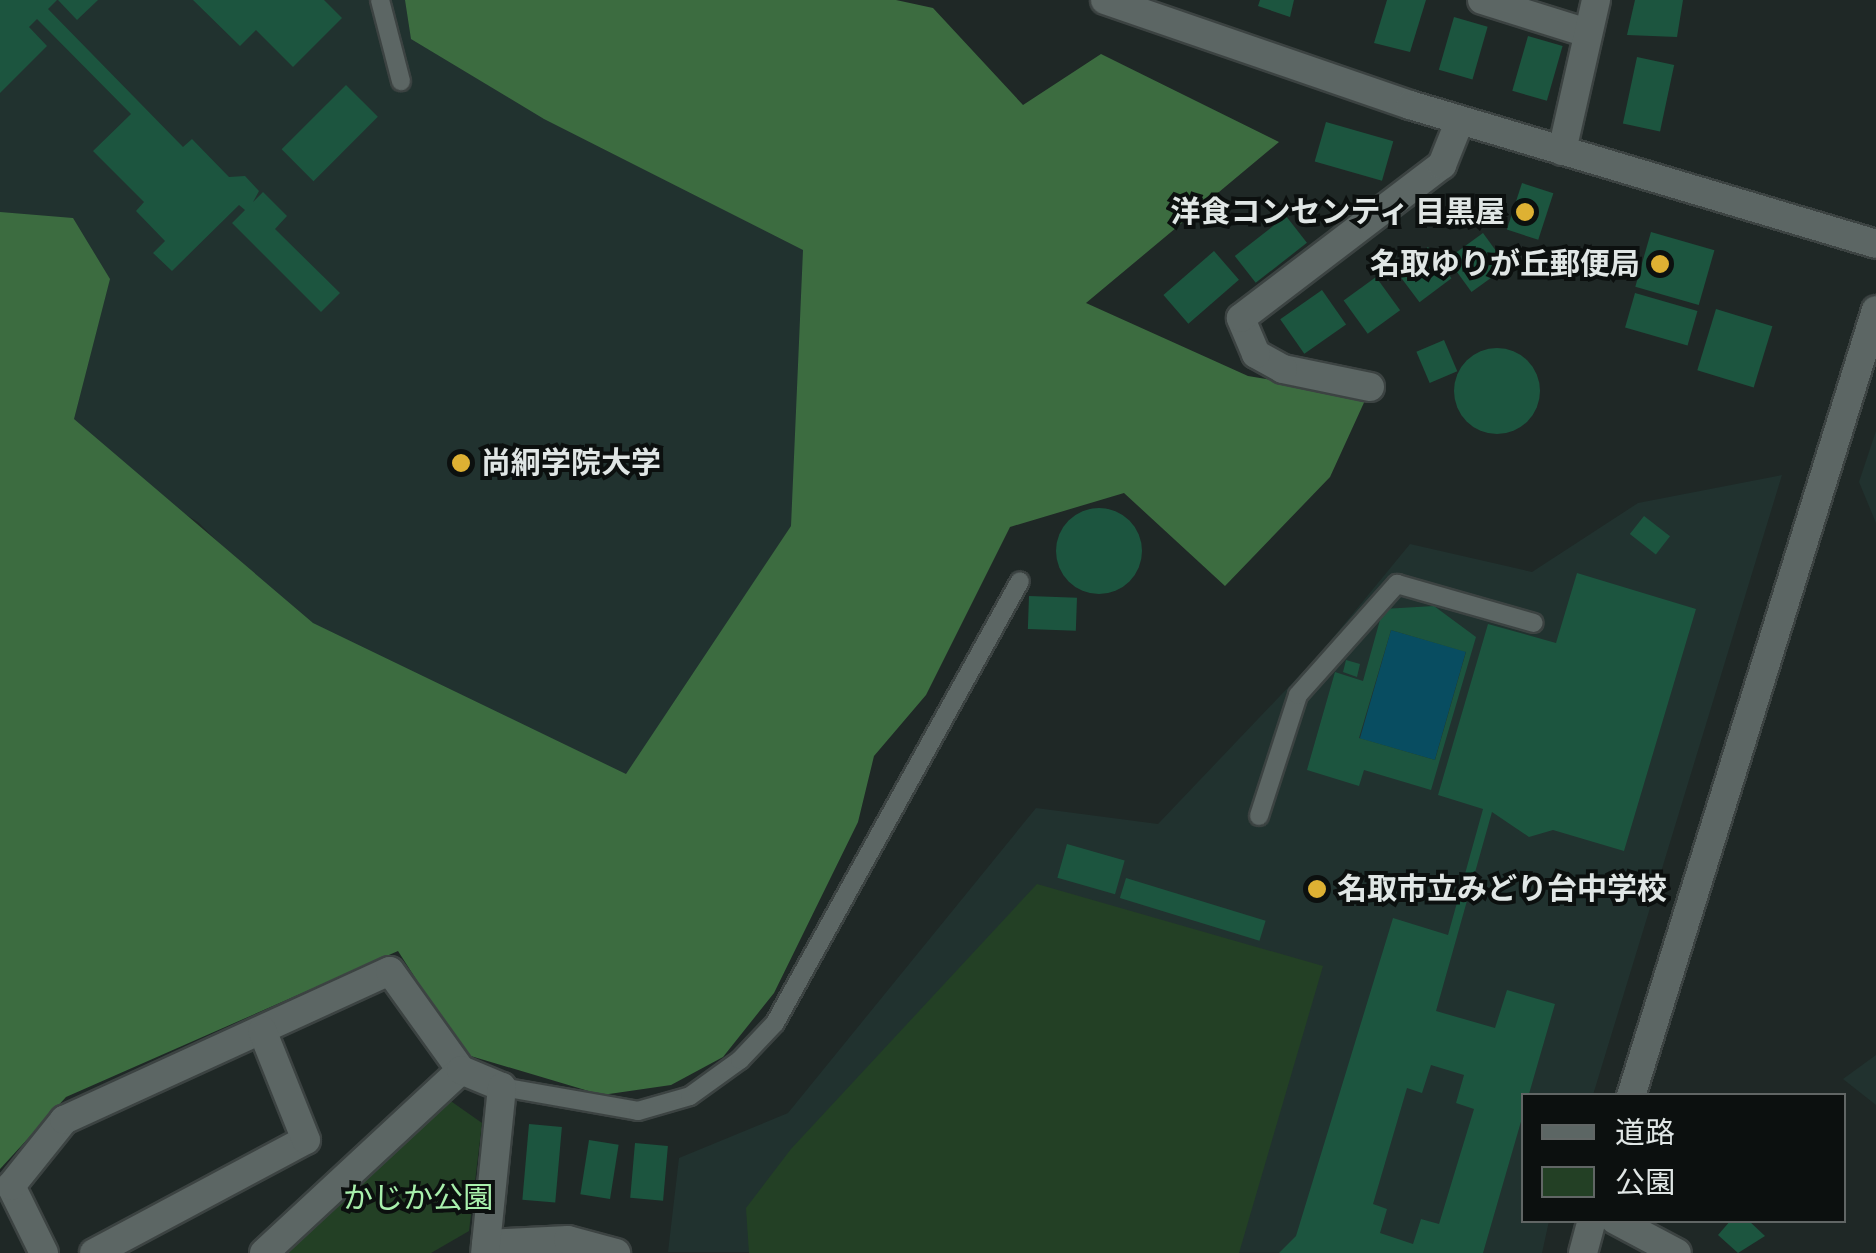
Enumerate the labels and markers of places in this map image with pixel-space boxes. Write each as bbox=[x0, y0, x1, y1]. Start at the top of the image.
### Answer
place label: 洋食コンセンティ 目黒屋 bbox=[1169, 194, 1505, 230]
marker: 洋食コンセンティ 目黒屋 bbox=[1514, 201, 1536, 223]
place label: 名取ゆりが丘郵便局 bbox=[1370, 246, 1640, 282]
marker: 名取ゆりが丘郵便局 bbox=[1649, 253, 1671, 275]
place label: 尚絅学院大学 bbox=[481, 445, 661, 481]
marker: 尚絅学院大学 bbox=[450, 452, 472, 474]
place label: 名取市立みどり台中学校 bbox=[1337, 871, 1667, 907]
marker: 名取市立みどり台中学校 bbox=[1306, 878, 1328, 900]

